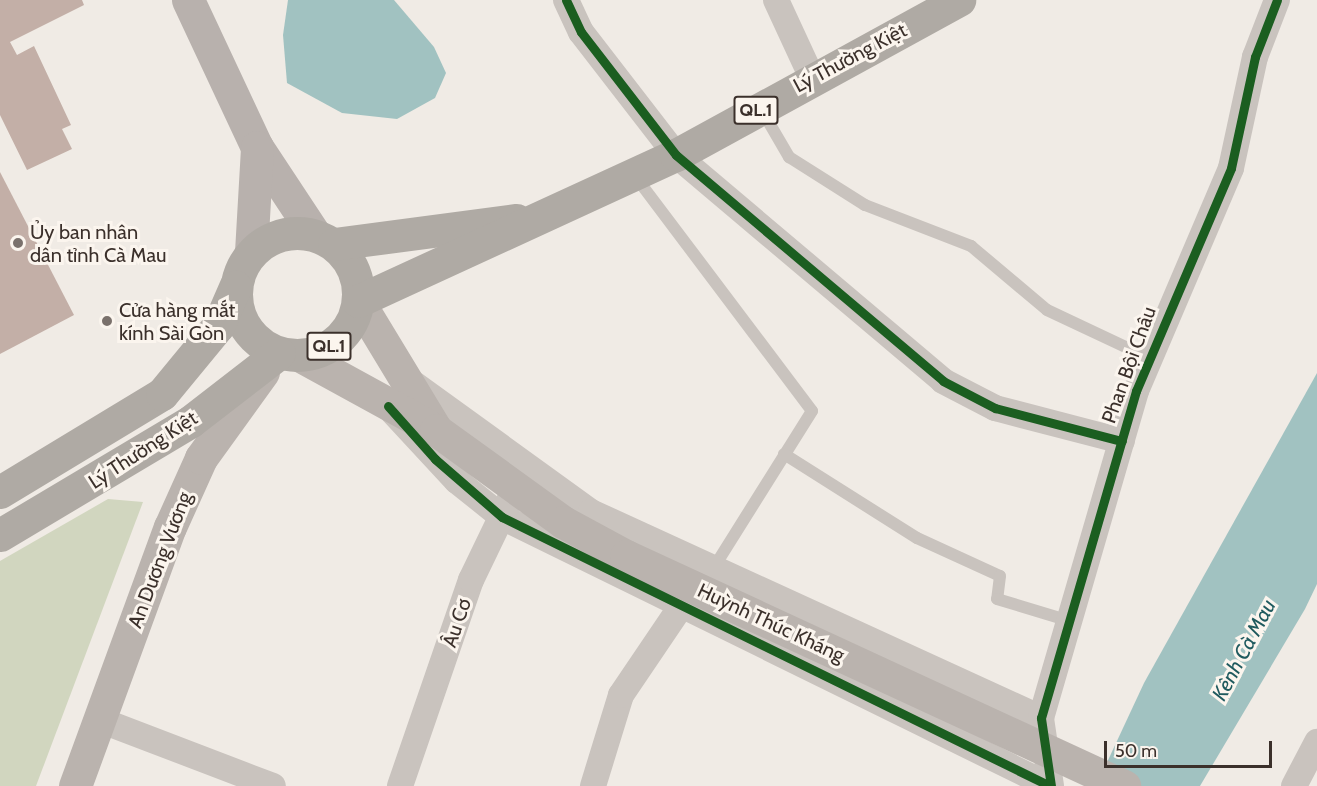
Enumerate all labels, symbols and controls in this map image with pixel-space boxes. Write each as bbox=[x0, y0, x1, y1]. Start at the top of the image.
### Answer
street label: Lý Thường Kiệt bbox=[789, 18, 911, 98]
road number: QL.1 bbox=[734, 95, 778, 125]
place label: Ủy ban nhân dân tỉnh Cà Mau bbox=[30, 220, 166, 267]
marker: Ủy ban nhân dân tỉnh Cà Mau bbox=[11, 236, 25, 250]
place label: Cửa hàng mắt kính Sài Gòn bbox=[119, 298, 235, 345]
street label: Phan Bội Châu bbox=[1097, 303, 1161, 427]
marker: Cửa hàng mắt kính Sài Gòn bbox=[100, 314, 114, 328]
road number: QL.1 bbox=[306, 331, 352, 361]
street label: Lý Thường Kiệt bbox=[84, 406, 202, 494]
street label: An Dương Vương bbox=[123, 489, 197, 631]
street label: Huỳnh Thúc Kháng bbox=[694, 578, 848, 668]
street label: Âu Cơ bbox=[437, 595, 477, 651]
water label: Kênh Cà Mau bbox=[1207, 595, 1281, 705]
scale bar bbox=[1107, 729, 1275, 767]
text: 50 m bbox=[1115, 740, 1157, 762]

